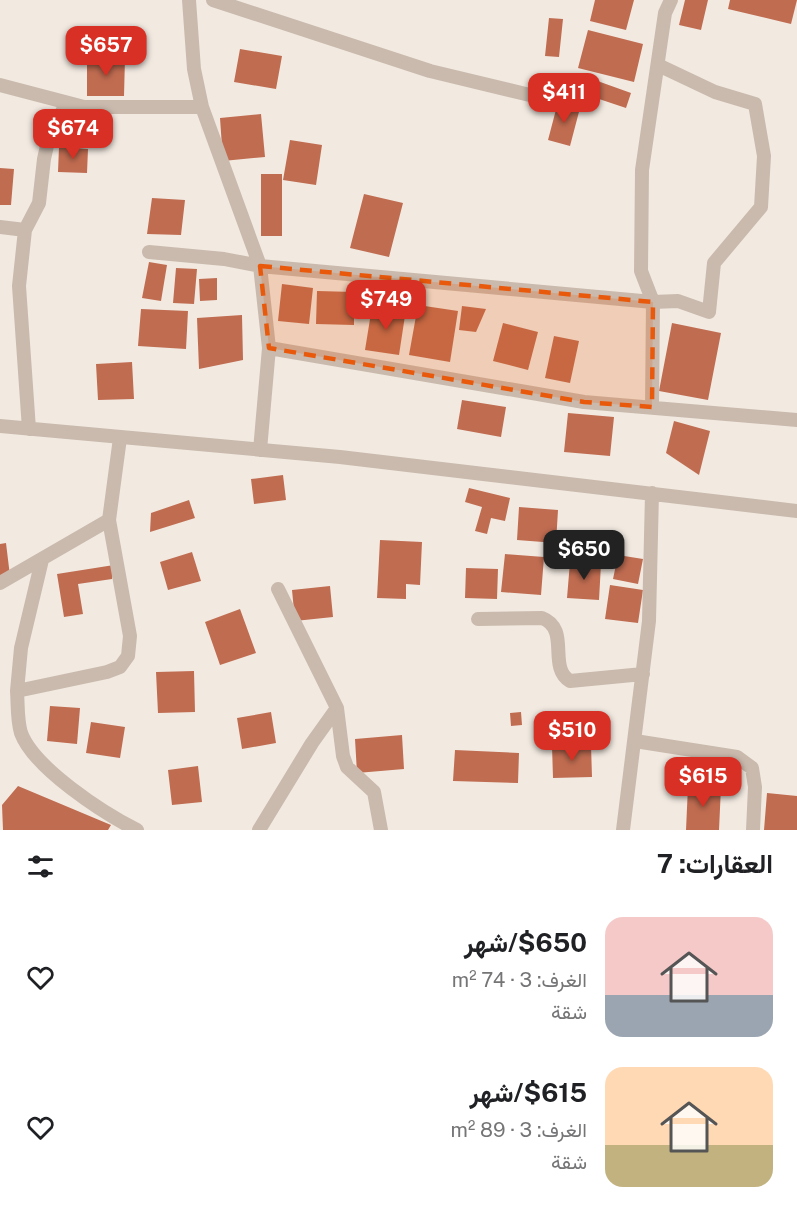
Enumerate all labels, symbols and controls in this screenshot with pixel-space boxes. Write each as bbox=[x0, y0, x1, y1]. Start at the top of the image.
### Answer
pin: $657 bbox=[70, 26, 142, 77]
text: $657 bbox=[80, 33, 132, 57]
pin: $411 bbox=[528, 73, 600, 124]
text: $411 bbox=[542, 80, 586, 104]
pin: $674 bbox=[37, 109, 109, 160]
text: $674 bbox=[47, 116, 99, 140]
pin: $749 bbox=[350, 280, 422, 331]
text: $749 bbox=[360, 287, 412, 311]
pin: $650 bbox=[548, 530, 620, 581]
text: $650 bbox=[557, 537, 611, 561]
pin: $510 bbox=[536, 711, 608, 762]
text: $510 bbox=[548, 718, 596, 742]
pin: $615 bbox=[667, 757, 739, 808]
text: $615 bbox=[679, 764, 727, 788]
text: العقارات: 7 bbox=[657, 848, 773, 879]
icon: filters bbox=[24, 850, 57, 883]
text: $650/شهر bbox=[464, 927, 587, 958]
icon: home bbox=[653, 941, 725, 1013]
icon: heart bbox=[24, 961, 57, 994]
text: الغرف: 3 · 74 m² bbox=[452, 968, 587, 992]
text: شقة bbox=[551, 1000, 587, 1024]
text: $615/شهر bbox=[470, 1077, 587, 1108]
icon: home bbox=[653, 1091, 725, 1163]
icon: heart bbox=[24, 1111, 57, 1144]
text: الغرف: 3 · 89 m² bbox=[451, 1118, 587, 1142]
text: شقة bbox=[551, 1150, 587, 1174]

